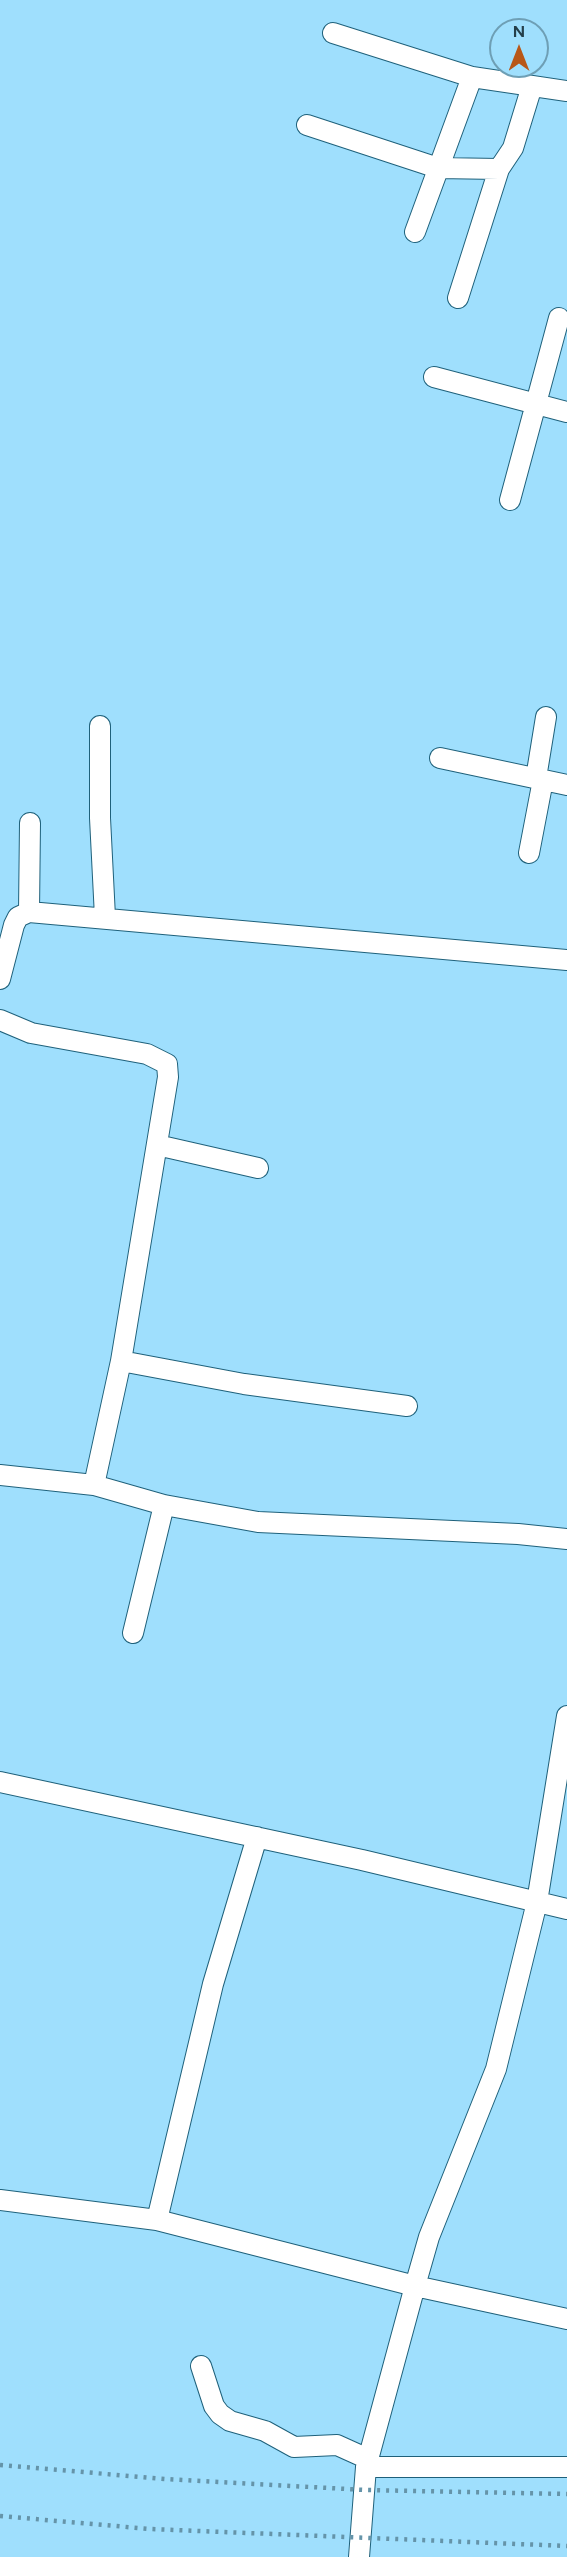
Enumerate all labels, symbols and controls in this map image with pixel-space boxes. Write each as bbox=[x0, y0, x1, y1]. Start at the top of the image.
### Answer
north arrow bbox=[489, 18, 549, 78]
text: N bbox=[513, 22, 525, 41]

